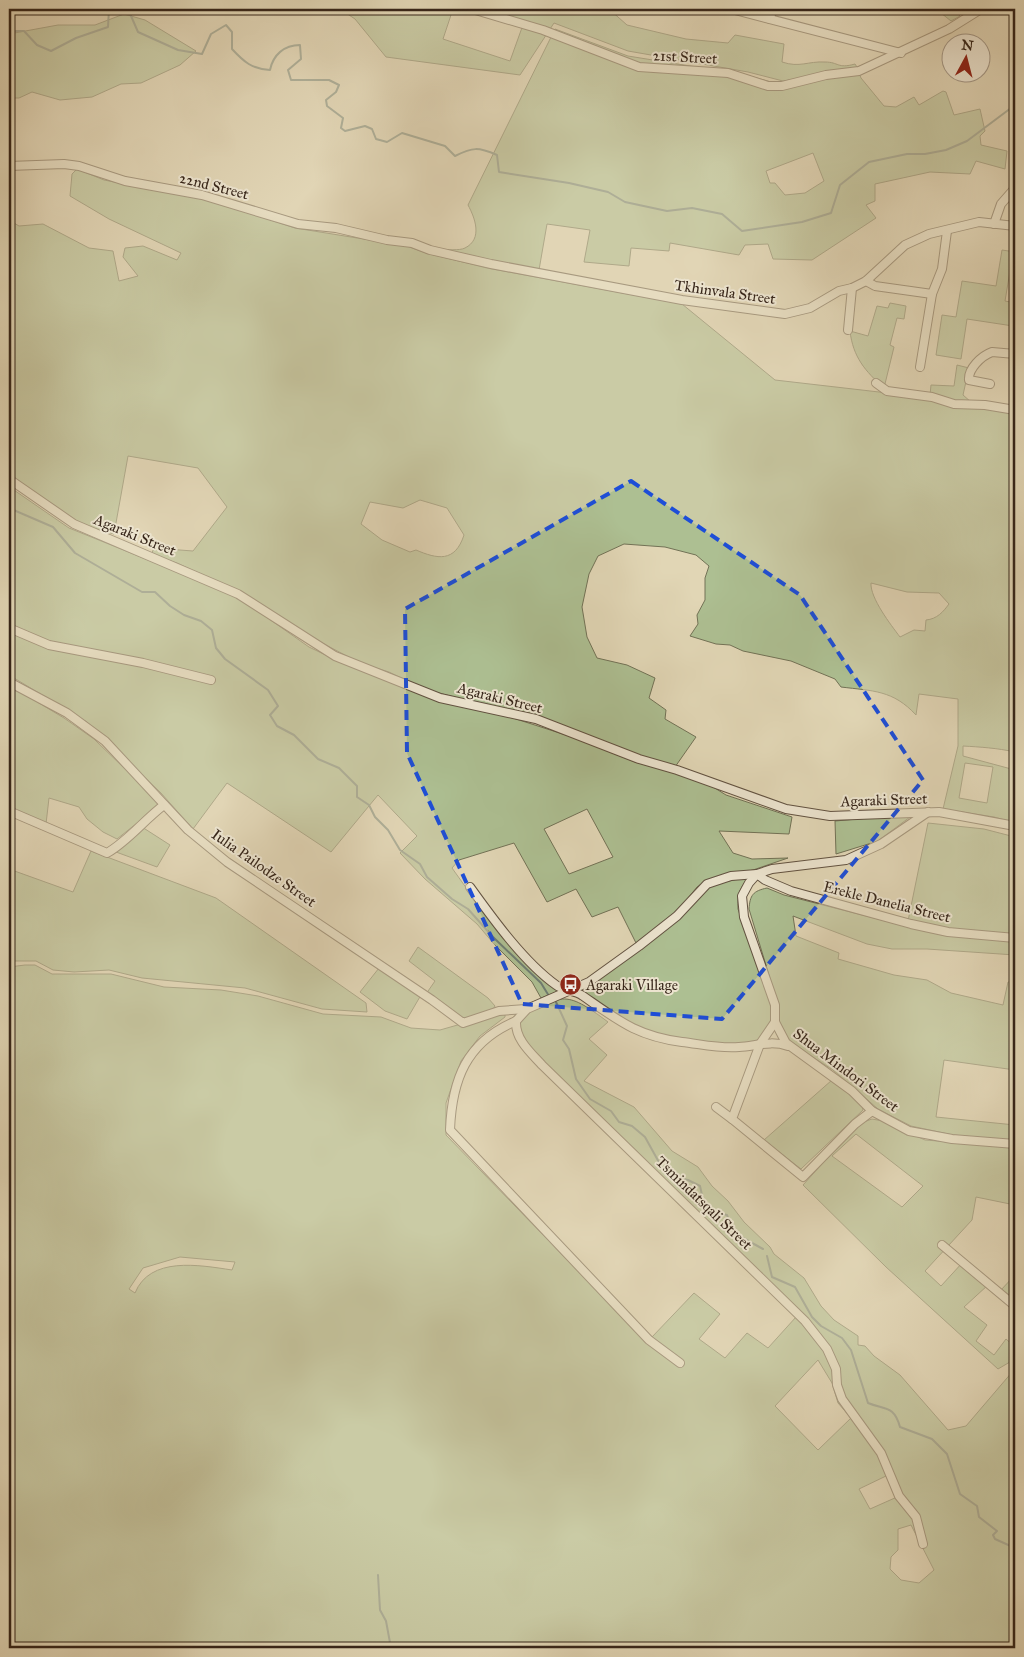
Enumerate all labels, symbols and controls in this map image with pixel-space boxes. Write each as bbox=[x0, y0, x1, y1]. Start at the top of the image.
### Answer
north arrow bbox=[942, 32, 992, 82]
text: N bbox=[961, 36, 975, 55]
street label: 21st Street bbox=[652, 46, 718, 68]
street label: 22nd Street bbox=[177, 169, 251, 203]
street label: Tkhinvala Street bbox=[673, 276, 777, 308]
street label: Agaraki Street bbox=[90, 510, 179, 560]
street label: Agaraki Street bbox=[455, 679, 545, 717]
street label: Agaraki Street bbox=[839, 789, 928, 811]
street label: Iulia Pailodze Street bbox=[208, 825, 320, 911]
street label: Erekle Danelia Street bbox=[822, 877, 953, 927]
bus stop icon: Agaraki Village bbox=[558, 973, 582, 997]
place label: Agaraki Village bbox=[585, 976, 678, 994]
street label: Shua Mindori Street bbox=[790, 1024, 903, 1116]
street label: Tsmindatsqali Street bbox=[651, 1152, 756, 1255]

